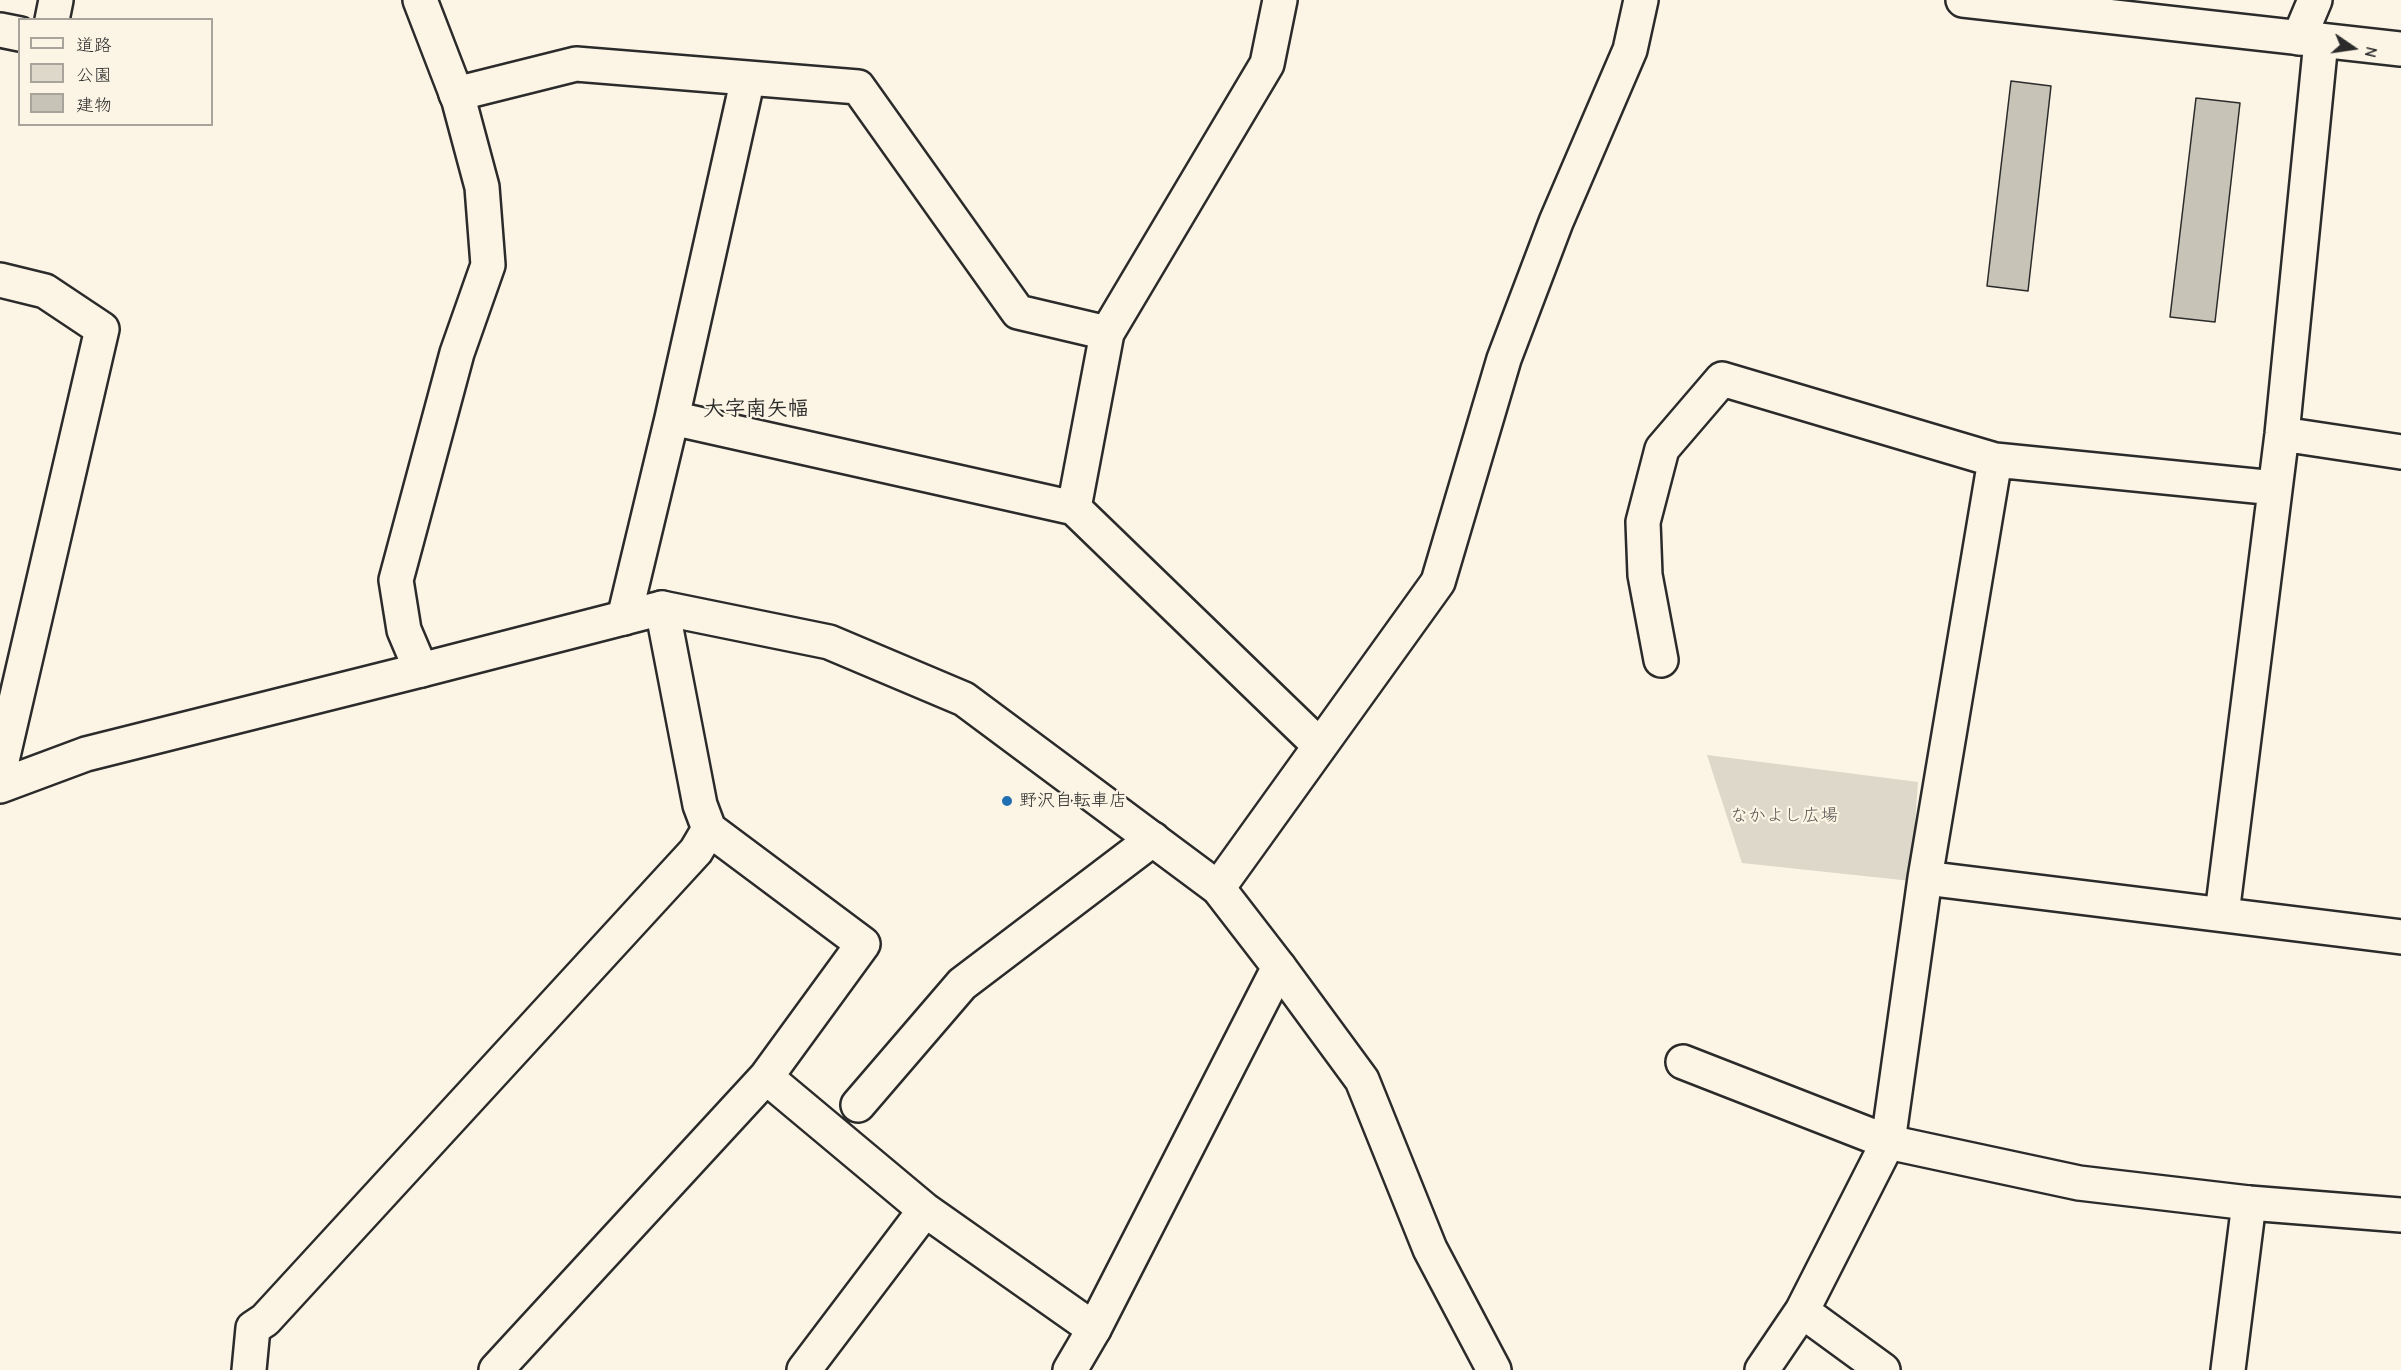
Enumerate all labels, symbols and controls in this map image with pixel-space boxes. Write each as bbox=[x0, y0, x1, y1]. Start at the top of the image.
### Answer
legend bbox=[18, 18, 213, 126]
north arrow bbox=[2323, 18, 2383, 78]
text: 道路 bbox=[76, 35, 112, 56]
text: N bbox=[2361, 45, 2380, 59]
text: 公園 bbox=[76, 65, 112, 86]
text: 建物 bbox=[76, 95, 112, 116]
district label: 大字南矢幅 bbox=[704, 396, 808, 422]
place label: 野沢自転車店 bbox=[1019, 790, 1127, 812]
marker: 野沢自転車店 bbox=[1000, 794, 1014, 808]
park label: なかよし広場 bbox=[1730, 805, 1838, 827]

